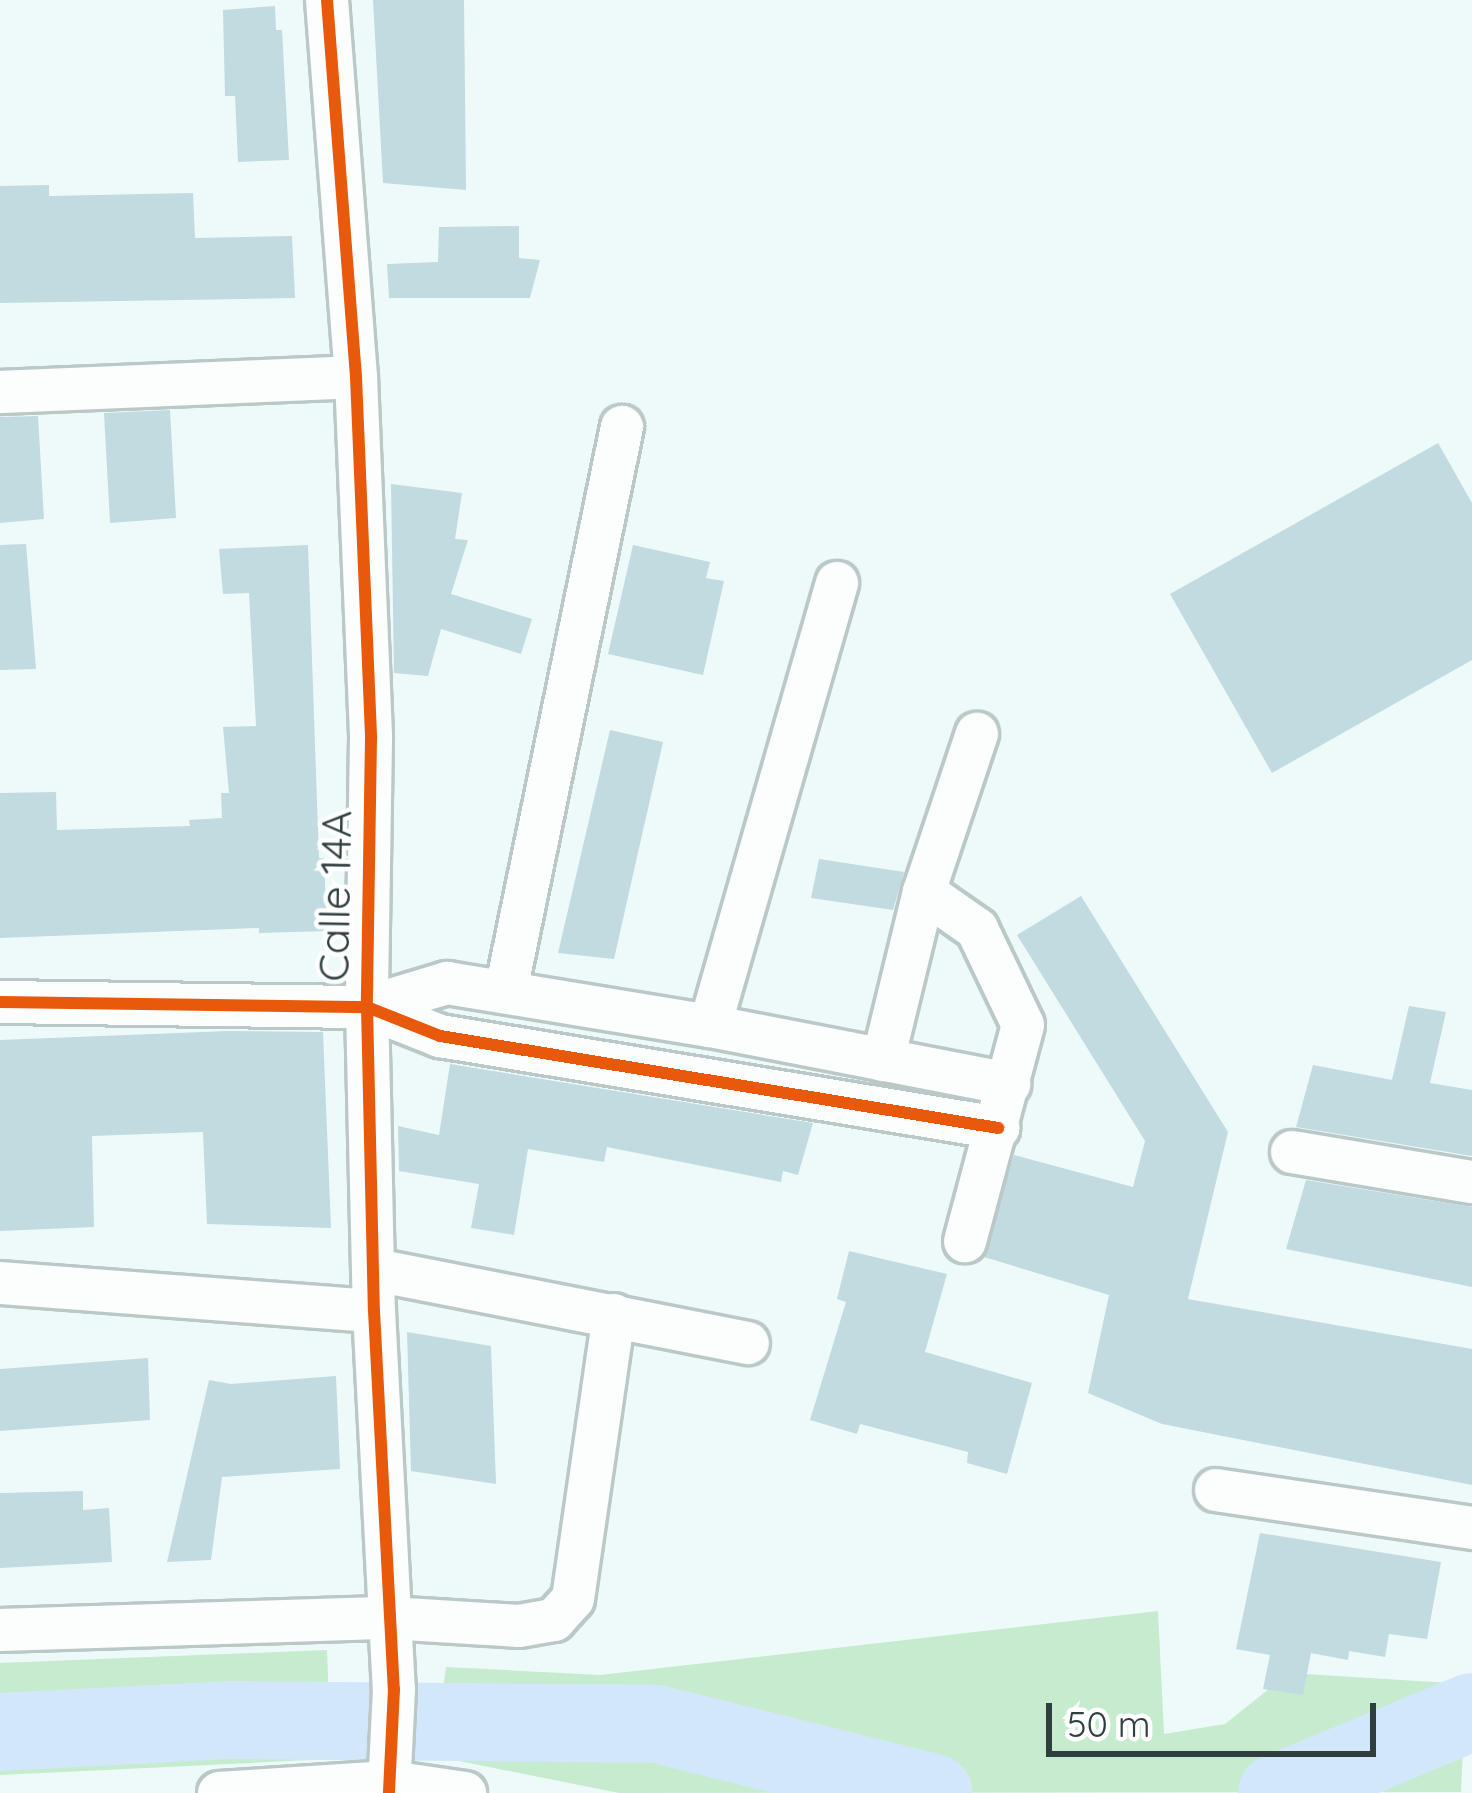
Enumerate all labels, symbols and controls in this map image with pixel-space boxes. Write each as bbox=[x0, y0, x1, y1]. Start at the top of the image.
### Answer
street label: Calle 14A bbox=[308, 810, 362, 982]
scale bar bbox=[1052, 1679, 1382, 1753]
text: 50 m bbox=[1067, 1701, 1151, 1746]

